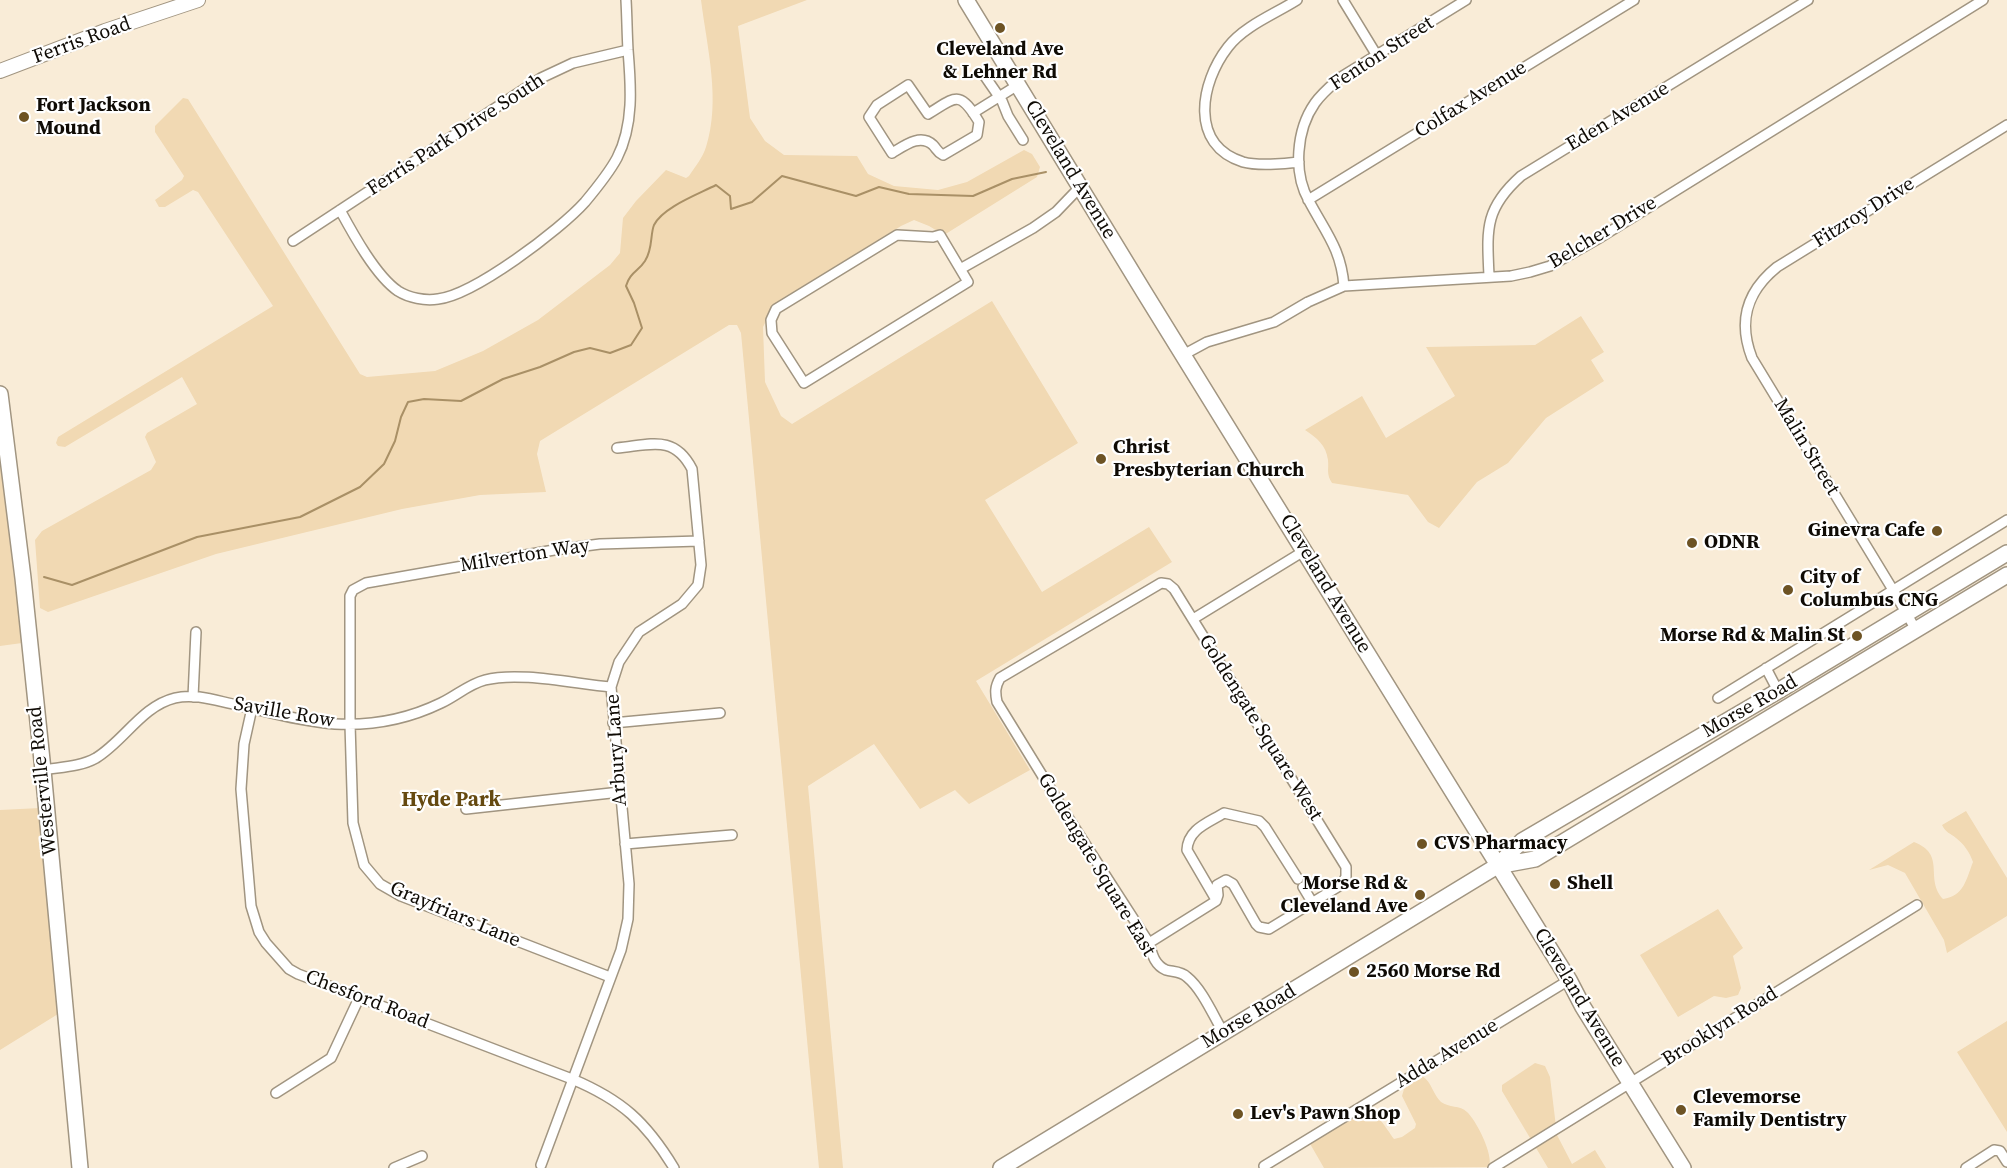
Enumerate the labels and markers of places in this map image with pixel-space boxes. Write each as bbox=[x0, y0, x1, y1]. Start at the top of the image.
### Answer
marker: Cleveland Ave & Lehner Rd bbox=[993, 21, 1007, 35]
place label: Cleveland Ave & Lehner Rd bbox=[936, 38, 1064, 85]
place label: Fort Jackson Mound bbox=[36, 94, 151, 141]
marker: Fort Jackson Mound bbox=[17, 110, 31, 124]
place label: Christ Presbyterian Church bbox=[1113, 436, 1304, 483]
marker: Christ Presbyterian Church bbox=[1094, 452, 1108, 466]
place label: Ginevra Cafe bbox=[1808, 519, 1925, 543]
marker: Ginevra Cafe bbox=[1930, 524, 1944, 538]
place label: ODNR bbox=[1704, 531, 1760, 555]
marker: ODNR bbox=[1685, 536, 1699, 550]
place label: City of Columbus CNG bbox=[1800, 566, 1938, 613]
marker: City of Columbus CNG bbox=[1781, 583, 1795, 597]
place label: Morse Rd & Malin St bbox=[1660, 624, 1845, 648]
marker: Morse Rd & Malin St bbox=[1850, 629, 1864, 643]
place label: CVS Pharmacy bbox=[1434, 832, 1568, 856]
marker: CVS Pharmacy bbox=[1415, 837, 1429, 851]
place label: Morse Rd & Cleveland Ave bbox=[1281, 872, 1408, 919]
place label: Shell bbox=[1567, 872, 1613, 896]
marker: Shell bbox=[1548, 877, 1562, 891]
marker: Morse Rd & Cleveland Ave bbox=[1413, 888, 1427, 902]
place label: 2560 Morse Rd bbox=[1366, 960, 1500, 984]
marker: 2560 Morse Rd bbox=[1347, 965, 1361, 979]
place label: Clevemorse Family Dentistry bbox=[1693, 1086, 1847, 1133]
place label: Lev's Pawn Shop bbox=[1250, 1102, 1401, 1126]
marker: Clevemorse Family Dentistry bbox=[1674, 1103, 1688, 1117]
marker: Lev's Pawn Shop bbox=[1231, 1107, 1245, 1121]

